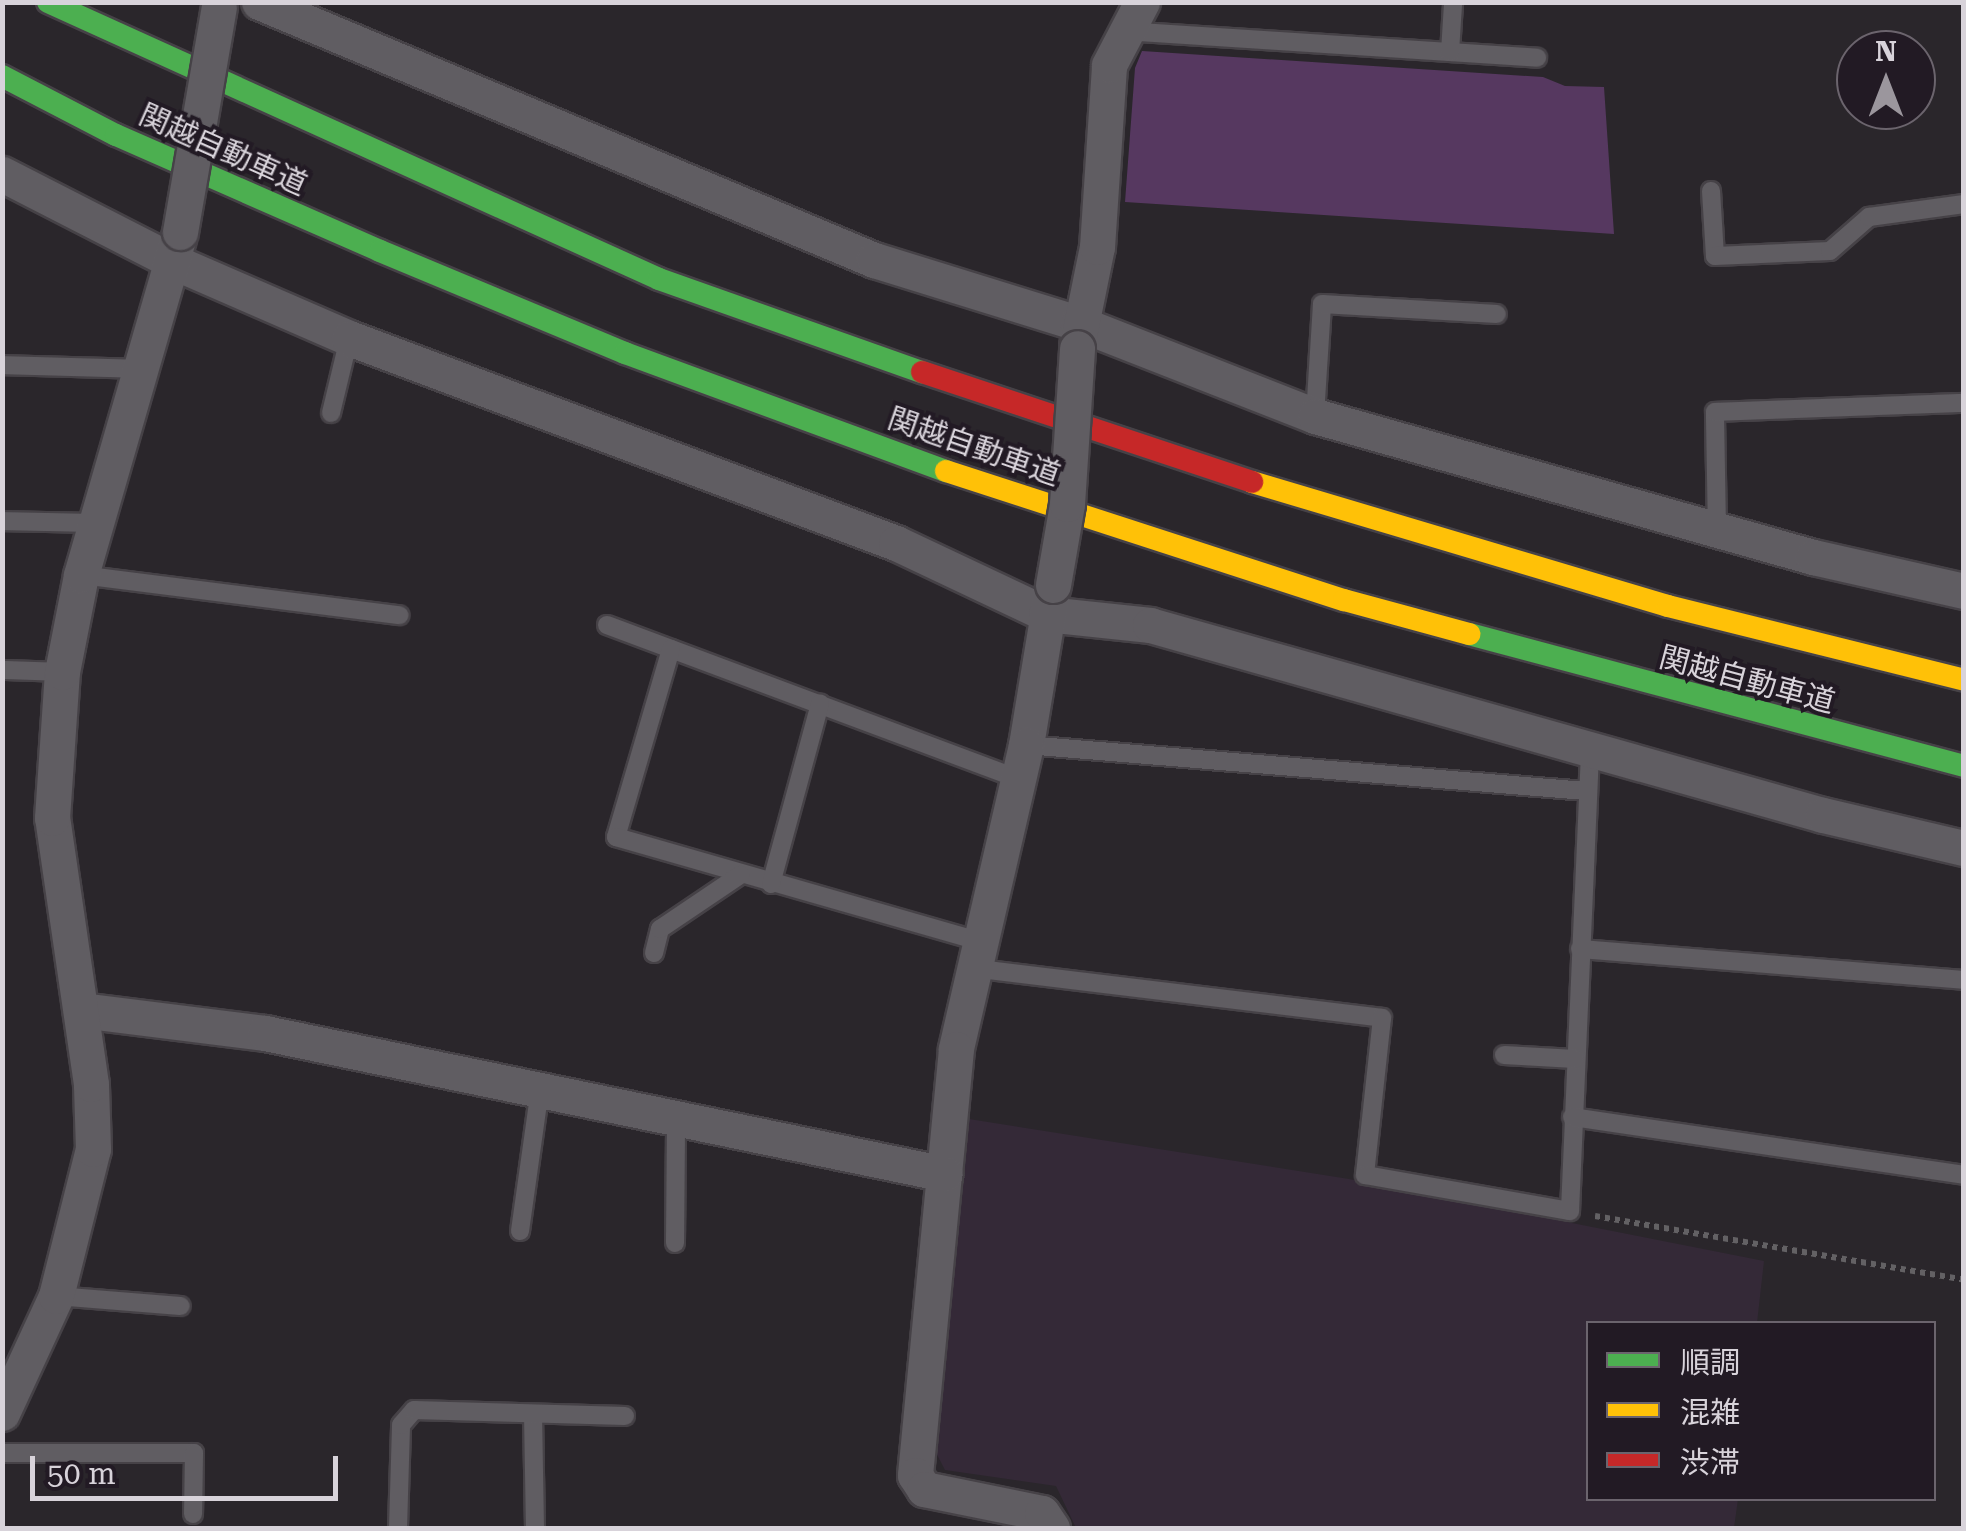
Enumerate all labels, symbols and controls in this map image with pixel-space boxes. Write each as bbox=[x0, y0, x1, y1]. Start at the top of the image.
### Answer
north arrow bbox=[1836, 30, 1936, 130]
text: N bbox=[1875, 35, 1897, 68]
street label: 関越自動車道 bbox=[133, 97, 313, 203]
street label: 関越自動車道 bbox=[883, 401, 1065, 493]
street label: 関越自動車道 bbox=[1655, 639, 1839, 721]
legend bbox=[1586, 1321, 1936, 1501]
text: 順調 bbox=[1680, 1345, 1740, 1380]
text: 混雑 bbox=[1680, 1395, 1740, 1430]
scale bar bbox=[35, 1436, 342, 1498]
text: 渋滞 bbox=[1680, 1445, 1740, 1480]
text: 50 m bbox=[47, 1456, 116, 1491]

